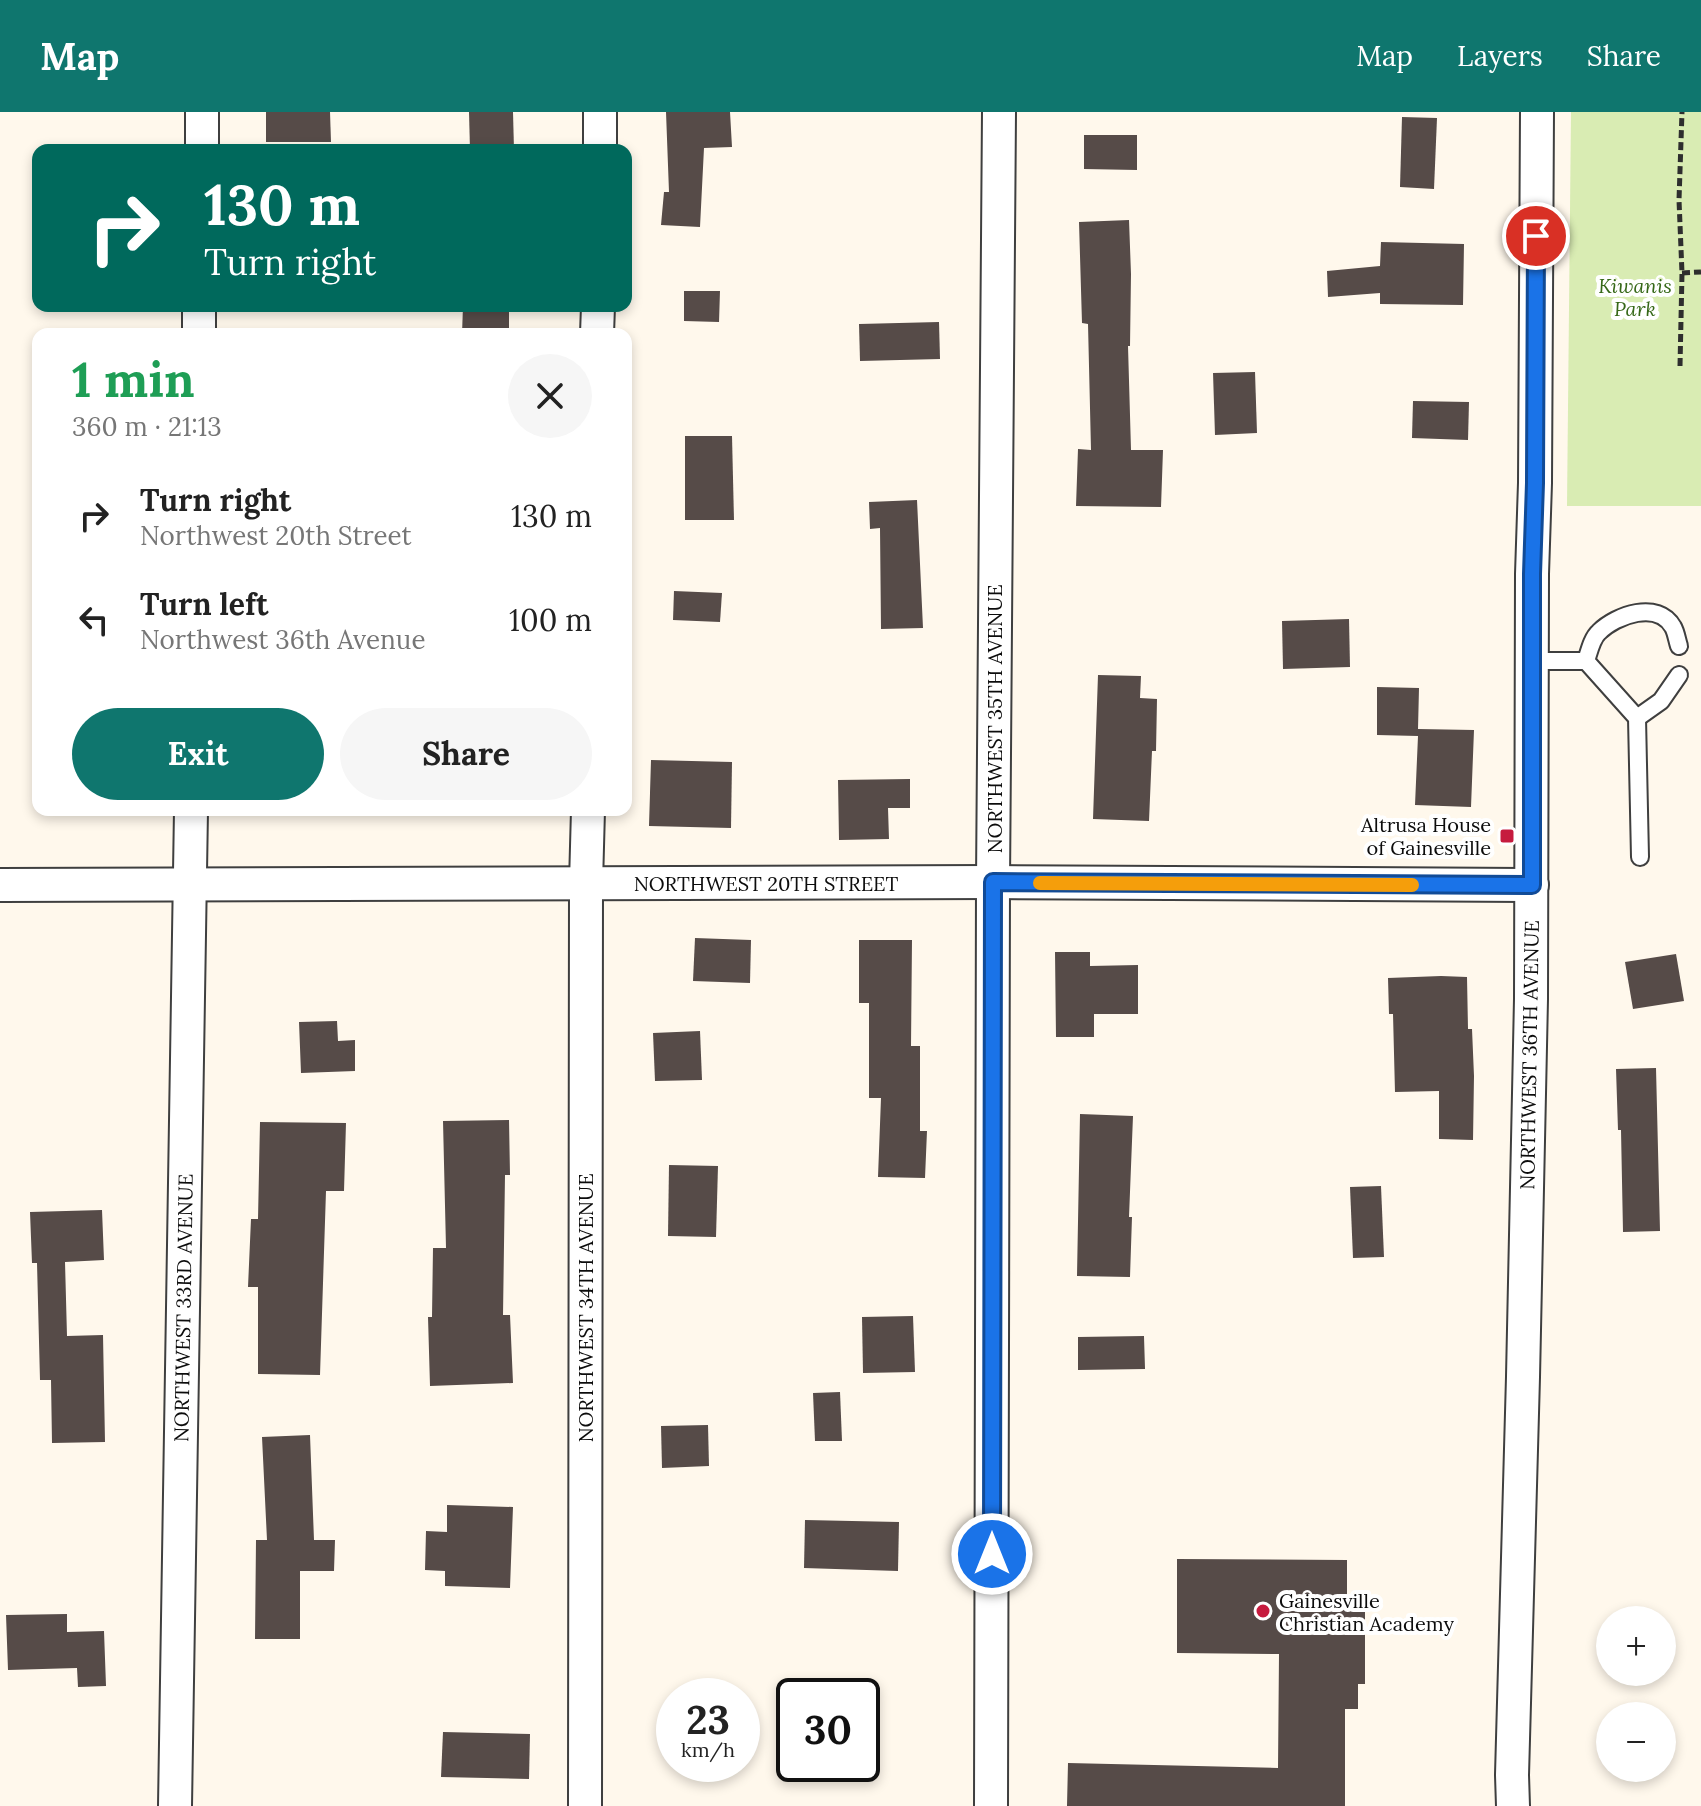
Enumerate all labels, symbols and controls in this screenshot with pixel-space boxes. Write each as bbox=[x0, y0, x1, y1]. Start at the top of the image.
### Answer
text: Map bbox=[40, 32, 119, 80]
text: Map bbox=[1356, 38, 1413, 74]
text: Layers bbox=[1457, 38, 1543, 74]
text: Share bbox=[1587, 38, 1661, 74]
text: 130 m bbox=[204, 169, 360, 240]
icon: right bbox=[72, 176, 176, 280]
pin bbox=[1502, 202, 1570, 270]
icon: arrive bbox=[1514, 214, 1558, 258]
text: Turn right bbox=[204, 239, 377, 285]
park label: Kiwanis Park bbox=[1598, 273, 1672, 321]
text: 1 min bbox=[72, 349, 195, 410]
button: close bbox=[508, 354, 592, 438]
text: 360 m · 21:13 bbox=[72, 410, 222, 443]
text: Turn right bbox=[140, 481, 291, 519]
icon: right bbox=[72, 494, 116, 538]
text: 130 m bbox=[511, 497, 592, 535]
text: Northwest 20th Street bbox=[140, 519, 412, 552]
street label: NORTHWEST 35TH AVENUE bbox=[982, 584, 1007, 854]
text: Turn left bbox=[140, 585, 268, 623]
icon: left bbox=[72, 598, 116, 642]
text: 100 m bbox=[509, 601, 592, 639]
text: Northwest 36th Avenue bbox=[140, 623, 425, 656]
button: Exit bbox=[72, 708, 324, 800]
button: Share bbox=[340, 708, 592, 800]
place label: Altrusa House of Gainesville bbox=[1360, 812, 1491, 860]
marker: Altrusa House of Gainesville bbox=[1498, 827, 1516, 845]
street label: NORTHWEST 20TH STREET bbox=[634, 871, 899, 896]
street label: NORTHWEST 36TH AVENUE bbox=[1514, 920, 1544, 1190]
street label: NORTHWEST 34TH AVENUE bbox=[573, 1173, 598, 1443]
street label: NORTHWEST 33RD AVENUE bbox=[168, 1174, 198, 1442]
position arrow bbox=[950, 1512, 1034, 1596]
place label: Gainesville Christian Academy bbox=[1279, 1588, 1455, 1636]
marker: Gainesville Christian Academy bbox=[1254, 1602, 1272, 1620]
map controls bbox=[1596, 1606, 1676, 1782]
button: + bbox=[1596, 1606, 1676, 1686]
speed limit sign: 30 bbox=[776, 1678, 880, 1782]
text: 23 bbox=[686, 1694, 730, 1745]
button: − bbox=[1596, 1702, 1676, 1782]
text: km/h bbox=[681, 1737, 735, 1762]

